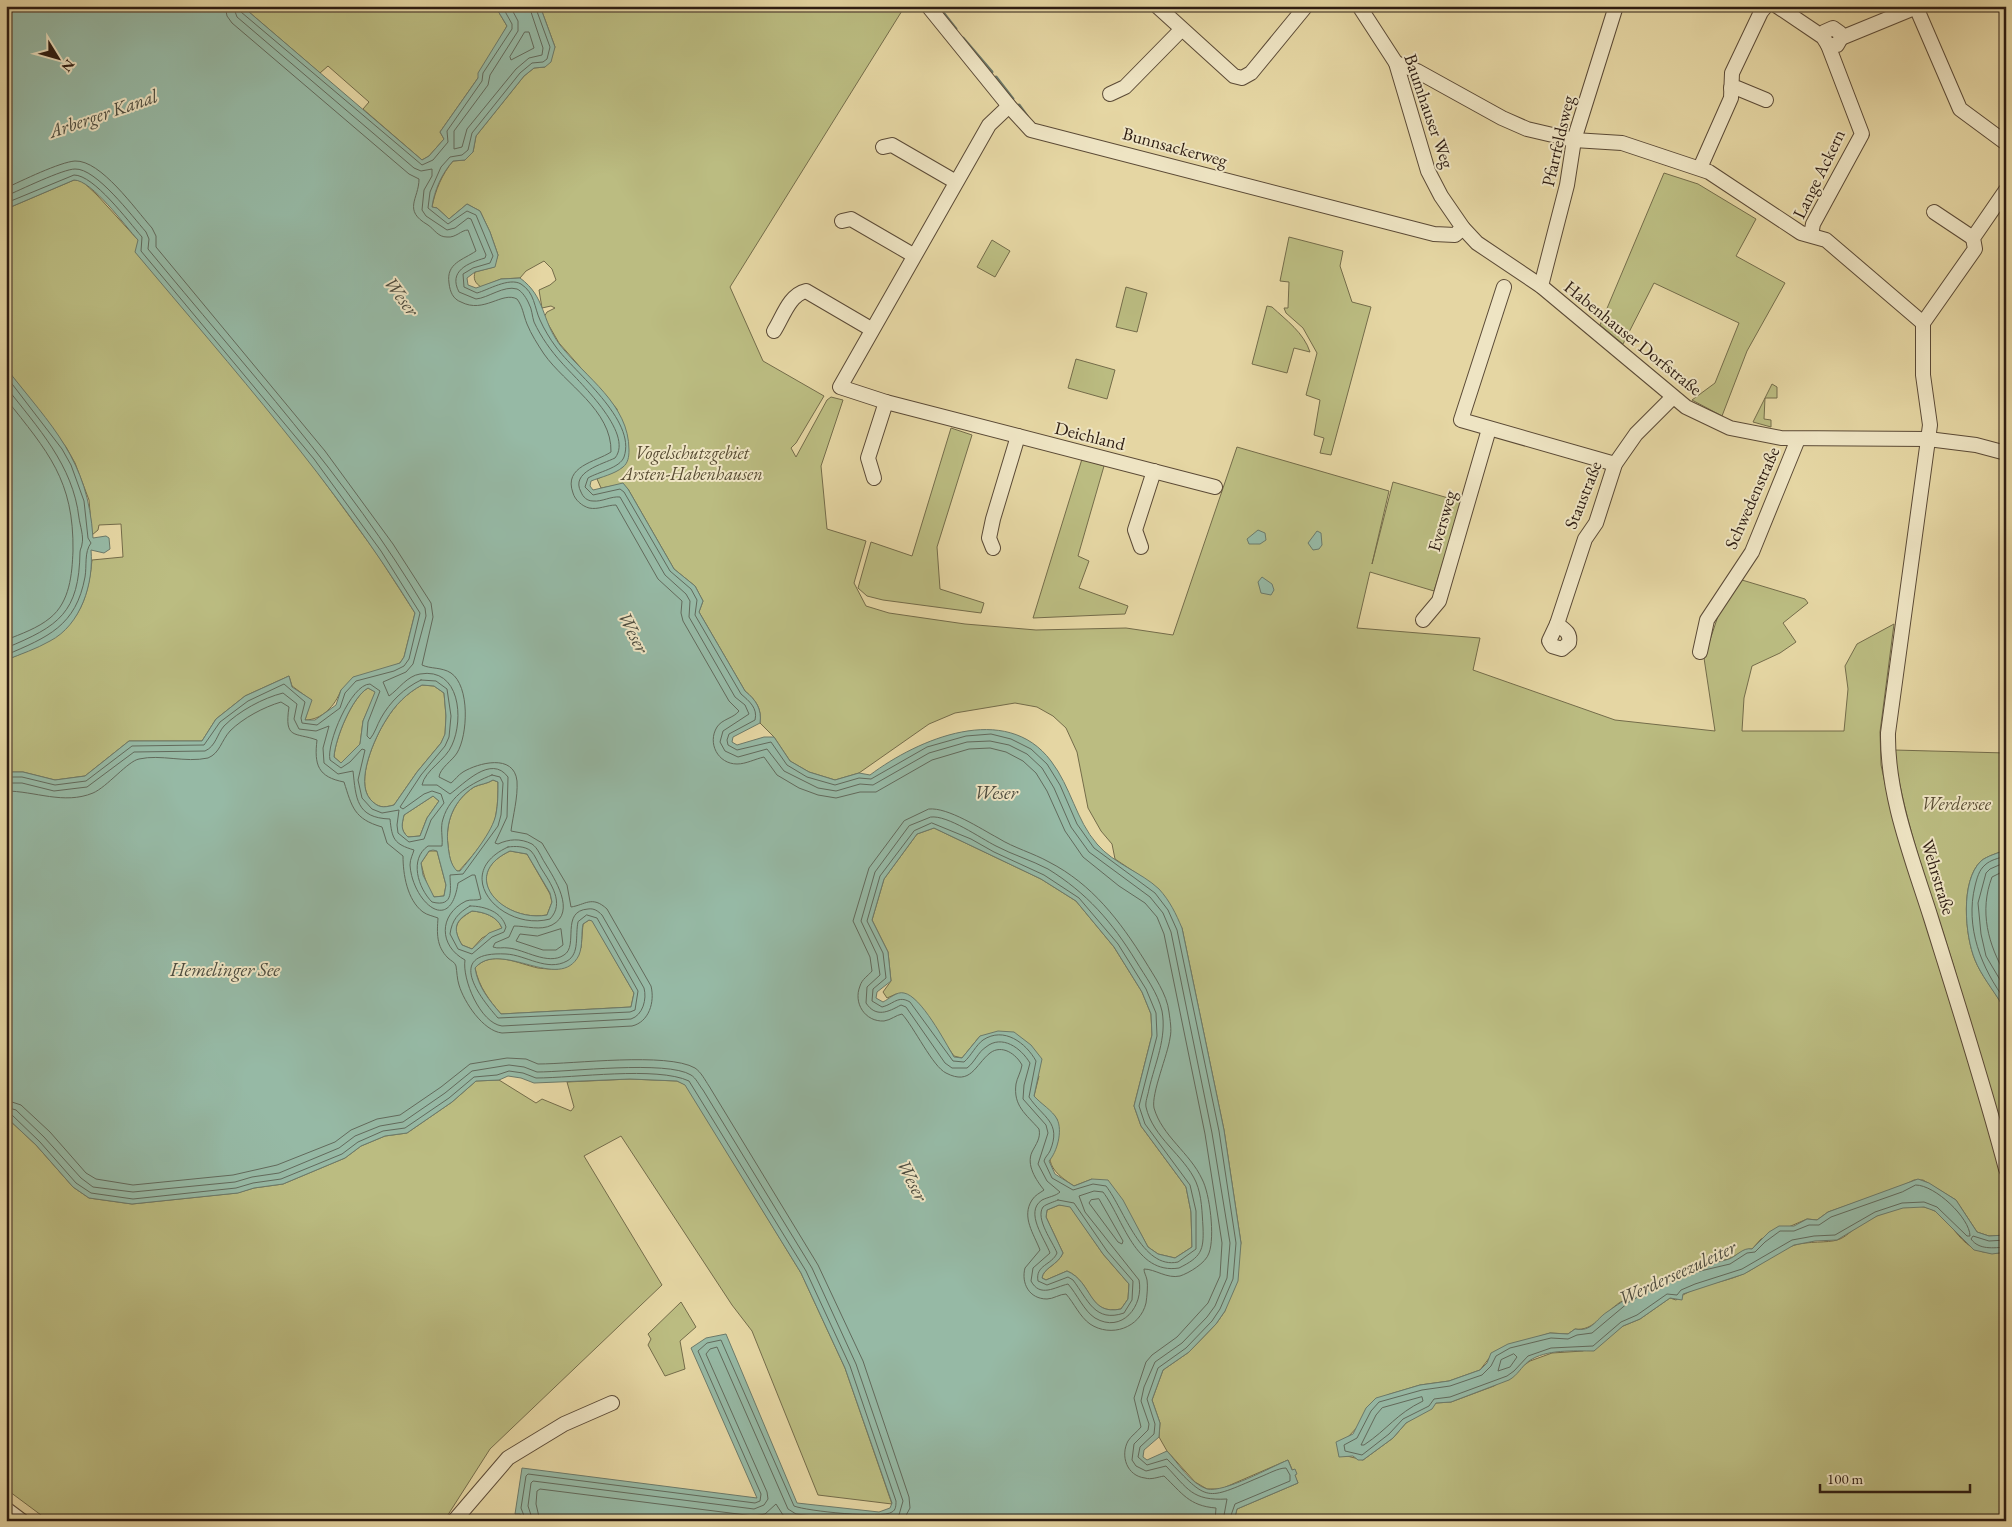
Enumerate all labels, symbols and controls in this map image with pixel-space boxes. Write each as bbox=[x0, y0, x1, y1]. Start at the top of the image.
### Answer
north arrow bbox=[32, 32, 82, 82]
street label: Baumhauser Weg bbox=[1399, 51, 1460, 171]
text: N bbox=[57, 56, 79, 76]
water label: Arberger Kanal bbox=[44, 83, 161, 144]
street label: Pfarrfeldsweg bbox=[1536, 93, 1579, 189]
street label: Bunnsackerweg bbox=[1120, 121, 1230, 172]
street label: Lange Ackern bbox=[1787, 125, 1850, 222]
water label: Weser bbox=[379, 271, 425, 322]
street label: Habenhauser Dorfstraße bbox=[1560, 275, 1707, 400]
street label: Deichland bbox=[1053, 416, 1129, 456]
park label: Vogelschutzgebiet Arsten-Habenhausen bbox=[619, 441, 763, 485]
street label: Schwedenstraße bbox=[1719, 443, 1784, 553]
street label: Staustraße bbox=[1558, 457, 1607, 532]
street label: Eversweg bbox=[1422, 487, 1461, 554]
water label: Weser bbox=[613, 607, 655, 658]
water label: Weser bbox=[974, 780, 1019, 805]
park label: Werdersee bbox=[1921, 792, 1992, 815]
street label: Wehrstraße bbox=[1916, 836, 1961, 917]
water label: Hemelinger See bbox=[169, 957, 280, 982]
water label: Weser bbox=[892, 1155, 934, 1206]
water label: Werderseezuleiter bbox=[1614, 1234, 1741, 1311]
scale bar bbox=[1820, 1462, 1970, 1494]
text: 100 m bbox=[1827, 1469, 1864, 1488]

